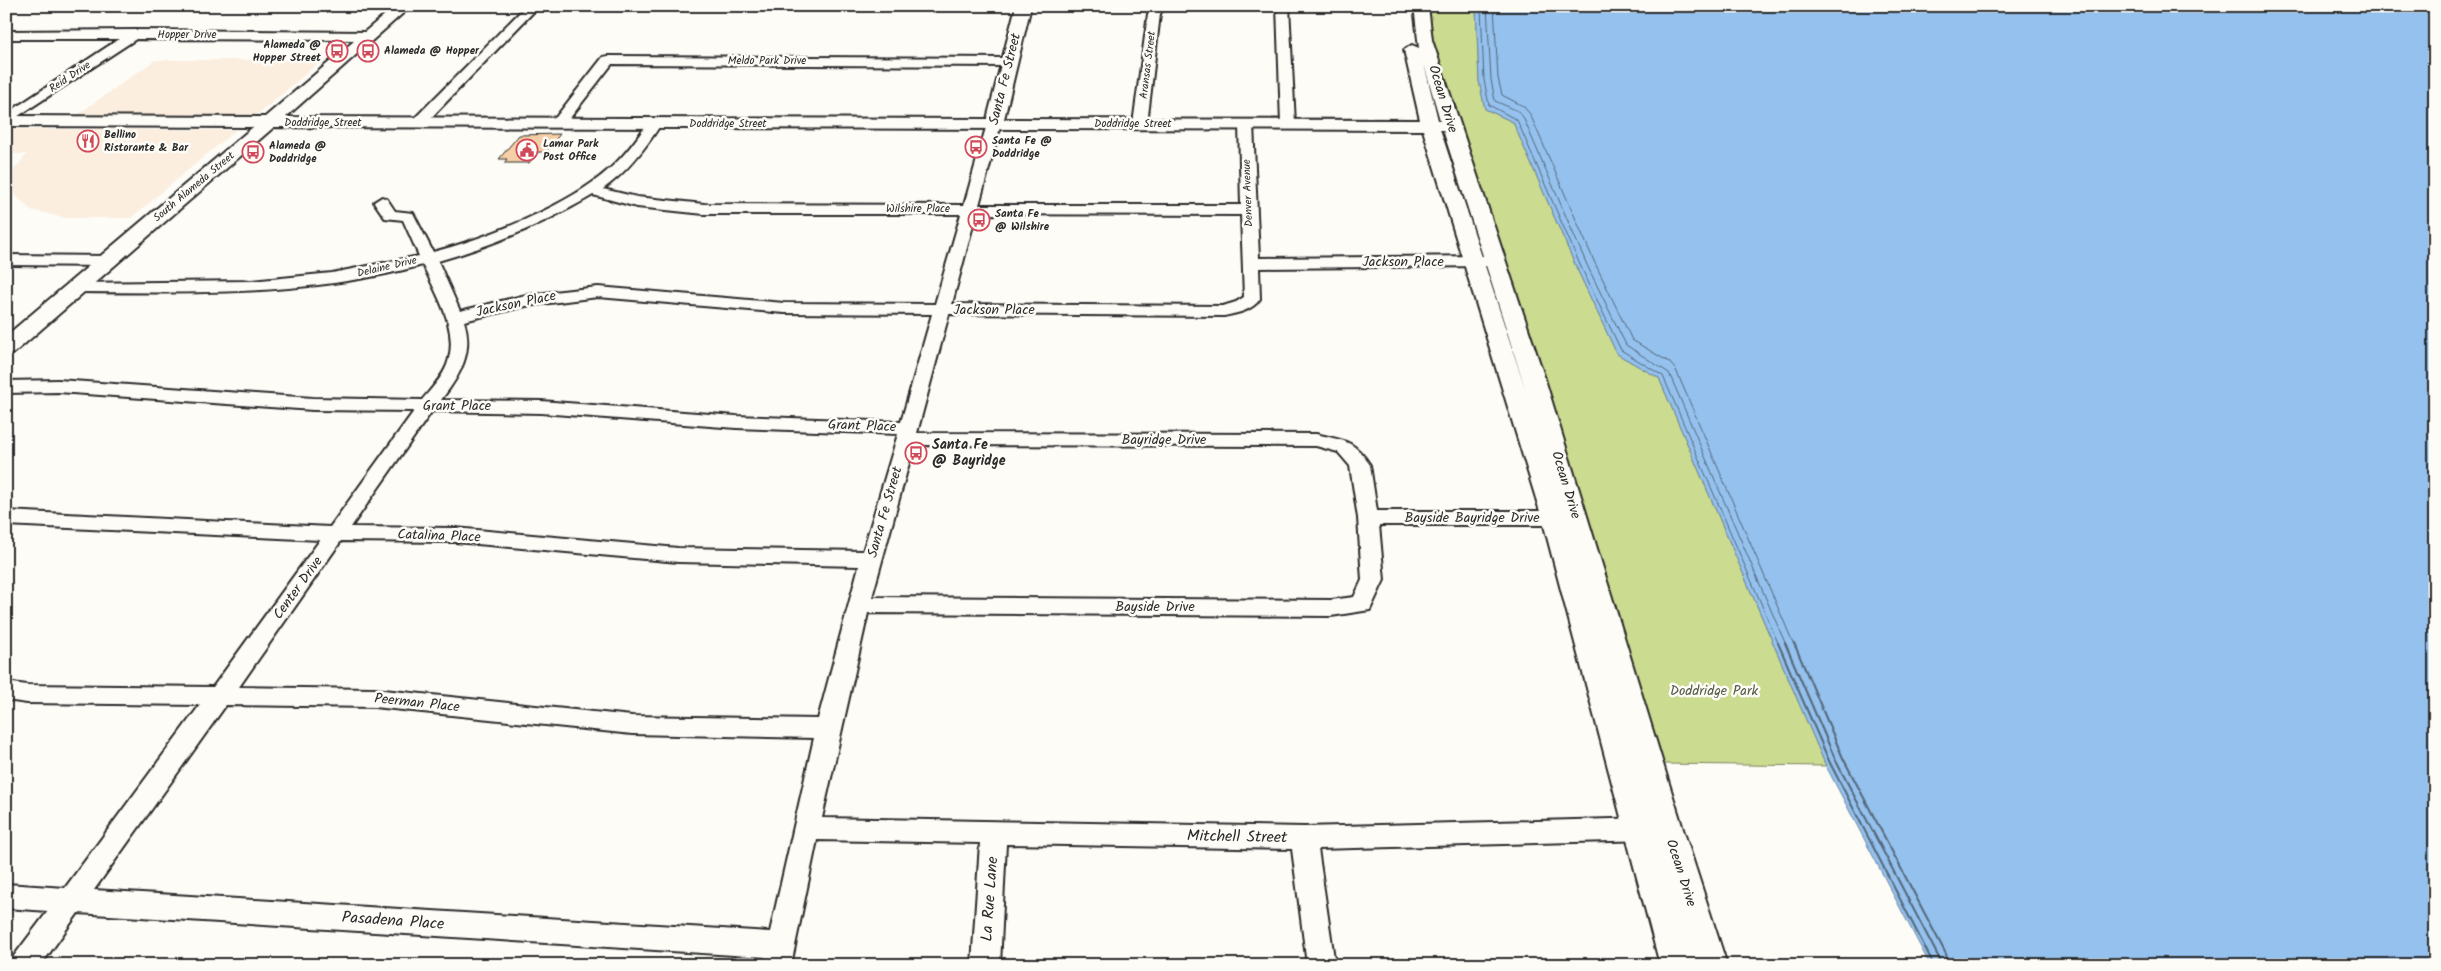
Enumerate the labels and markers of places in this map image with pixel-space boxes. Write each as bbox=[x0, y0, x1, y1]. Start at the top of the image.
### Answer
place label: Alameda @ Hopper Street bbox=[253, 36, 322, 67]
bus stop icon: Alameda @ Hopper Street bbox=[325, 39, 349, 63]
bus stop icon: Alameda @ Hopper bbox=[356, 39, 380, 63]
place label: Alameda @ Hopper bbox=[384, 42, 480, 60]
place label: Bellino Ristorante & Bar bbox=[104, 126, 189, 157]
restaurant icon: Bellino Ristorante & Bar bbox=[76, 129, 100, 153]
place label: Santa Fe @ Doddridge bbox=[992, 132, 1052, 163]
place label: Lamar Park Post Office bbox=[543, 135, 599, 166]
bus stop icon: Santa Fe @ Doddridge bbox=[964, 135, 988, 159]
place label: Alameda @ Doddridge bbox=[269, 137, 327, 168]
public building icon: Lamar Park Post Office bbox=[515, 138, 539, 162]
bus stop icon: Alameda @ Doddridge bbox=[241, 140, 265, 164]
place label: Santa Fe @ Wilshire bbox=[995, 205, 1050, 236]
bus stop icon: Santa Fe @ Wilshire bbox=[967, 208, 991, 232]
place label: Santa Fe @ Bayridge bbox=[932, 434, 1006, 472]
bus stop icon: Santa Fe @ Bayridge bbox=[904, 441, 928, 465]

